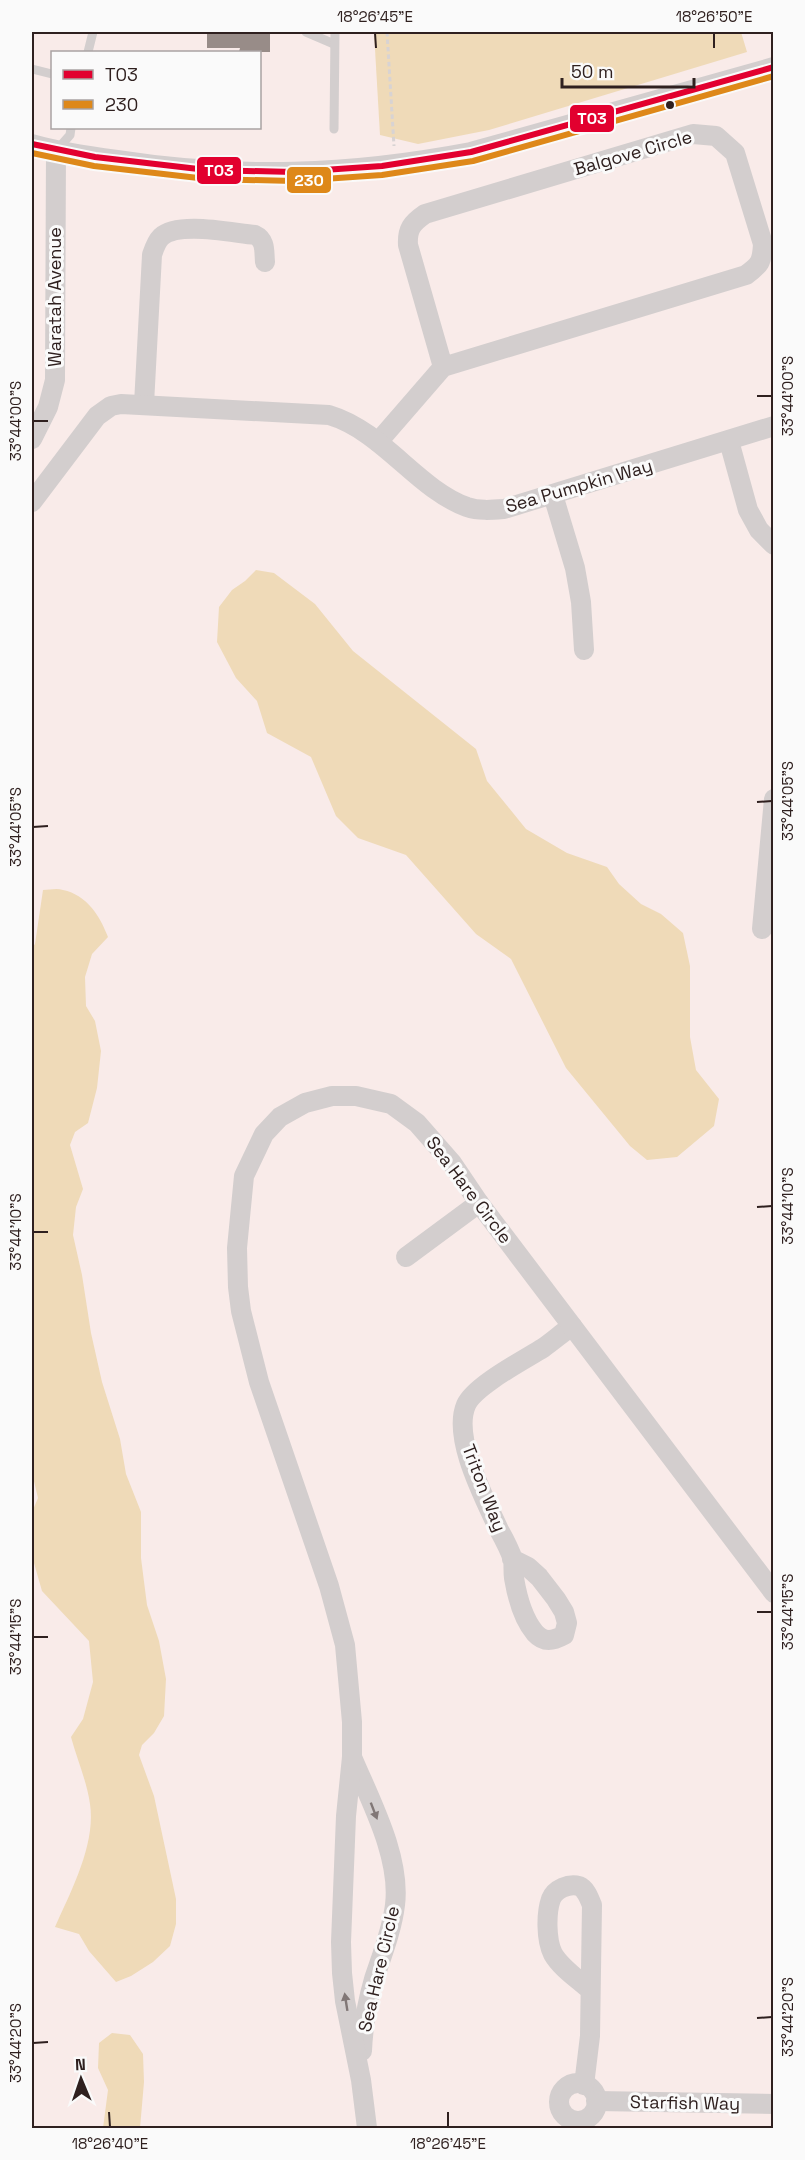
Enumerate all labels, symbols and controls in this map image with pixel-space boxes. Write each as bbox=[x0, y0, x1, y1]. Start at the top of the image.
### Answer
text: 18°26'45"E bbox=[337, 7, 413, 26]
text: 18°26'50"E bbox=[676, 7, 752, 26]
legend bbox=[51, 51, 261, 129]
scale bar bbox=[562, 51, 694, 89]
text: 50 m bbox=[571, 60, 613, 83]
text: T03 bbox=[105, 63, 138, 86]
text: 230 bbox=[105, 93, 138, 116]
unlabelled marker bbox=[664, 99, 676, 111]
line badge: T03 bbox=[569, 104, 615, 133]
text: T03 bbox=[577, 108, 607, 129]
street label: Balgove Circle bbox=[571, 125, 695, 180]
line badge: T03 bbox=[196, 156, 242, 185]
text: T03 bbox=[204, 160, 234, 181]
line badge: 230 bbox=[286, 166, 332, 194]
text: 230 bbox=[294, 170, 324, 191]
street label: Waratah Avenue bbox=[43, 227, 66, 367]
text: 33°44'00"S bbox=[778, 356, 797, 436]
text: 33°44'00"S bbox=[6, 381, 25, 461]
street label: Sea Pumpkin Way bbox=[503, 454, 655, 518]
text: 33°44'05"S bbox=[778, 761, 797, 841]
text: 33°44'05"S bbox=[6, 787, 25, 867]
street label: Sea Hare Circle bbox=[421, 1131, 517, 1248]
text: 33°44'10"S bbox=[778, 1167, 797, 1245]
text: 33°44'10"S bbox=[6, 1193, 25, 1271]
street label: Triton Way bbox=[457, 1441, 512, 1535]
text: 33°44'15"S bbox=[778, 1574, 797, 1650]
text: 33°44'15"S bbox=[6, 1599, 25, 1675]
one-way arrow bbox=[370, 1802, 379, 1820]
street label: Sea Hare Circle bbox=[353, 1904, 404, 2034]
text: 33°44'20"S bbox=[778, 1977, 797, 2057]
one-way arrow bbox=[341, 1993, 350, 2012]
text: 33°44'20"S bbox=[6, 2003, 25, 2083]
north arrow bbox=[51, 2049, 111, 2109]
text: N bbox=[75, 2054, 86, 2075]
street label: Starfish Way bbox=[630, 2090, 740, 2115]
text: 18°26'40"E bbox=[72, 2134, 148, 2153]
text: 18°26'45"E bbox=[410, 2134, 486, 2153]

